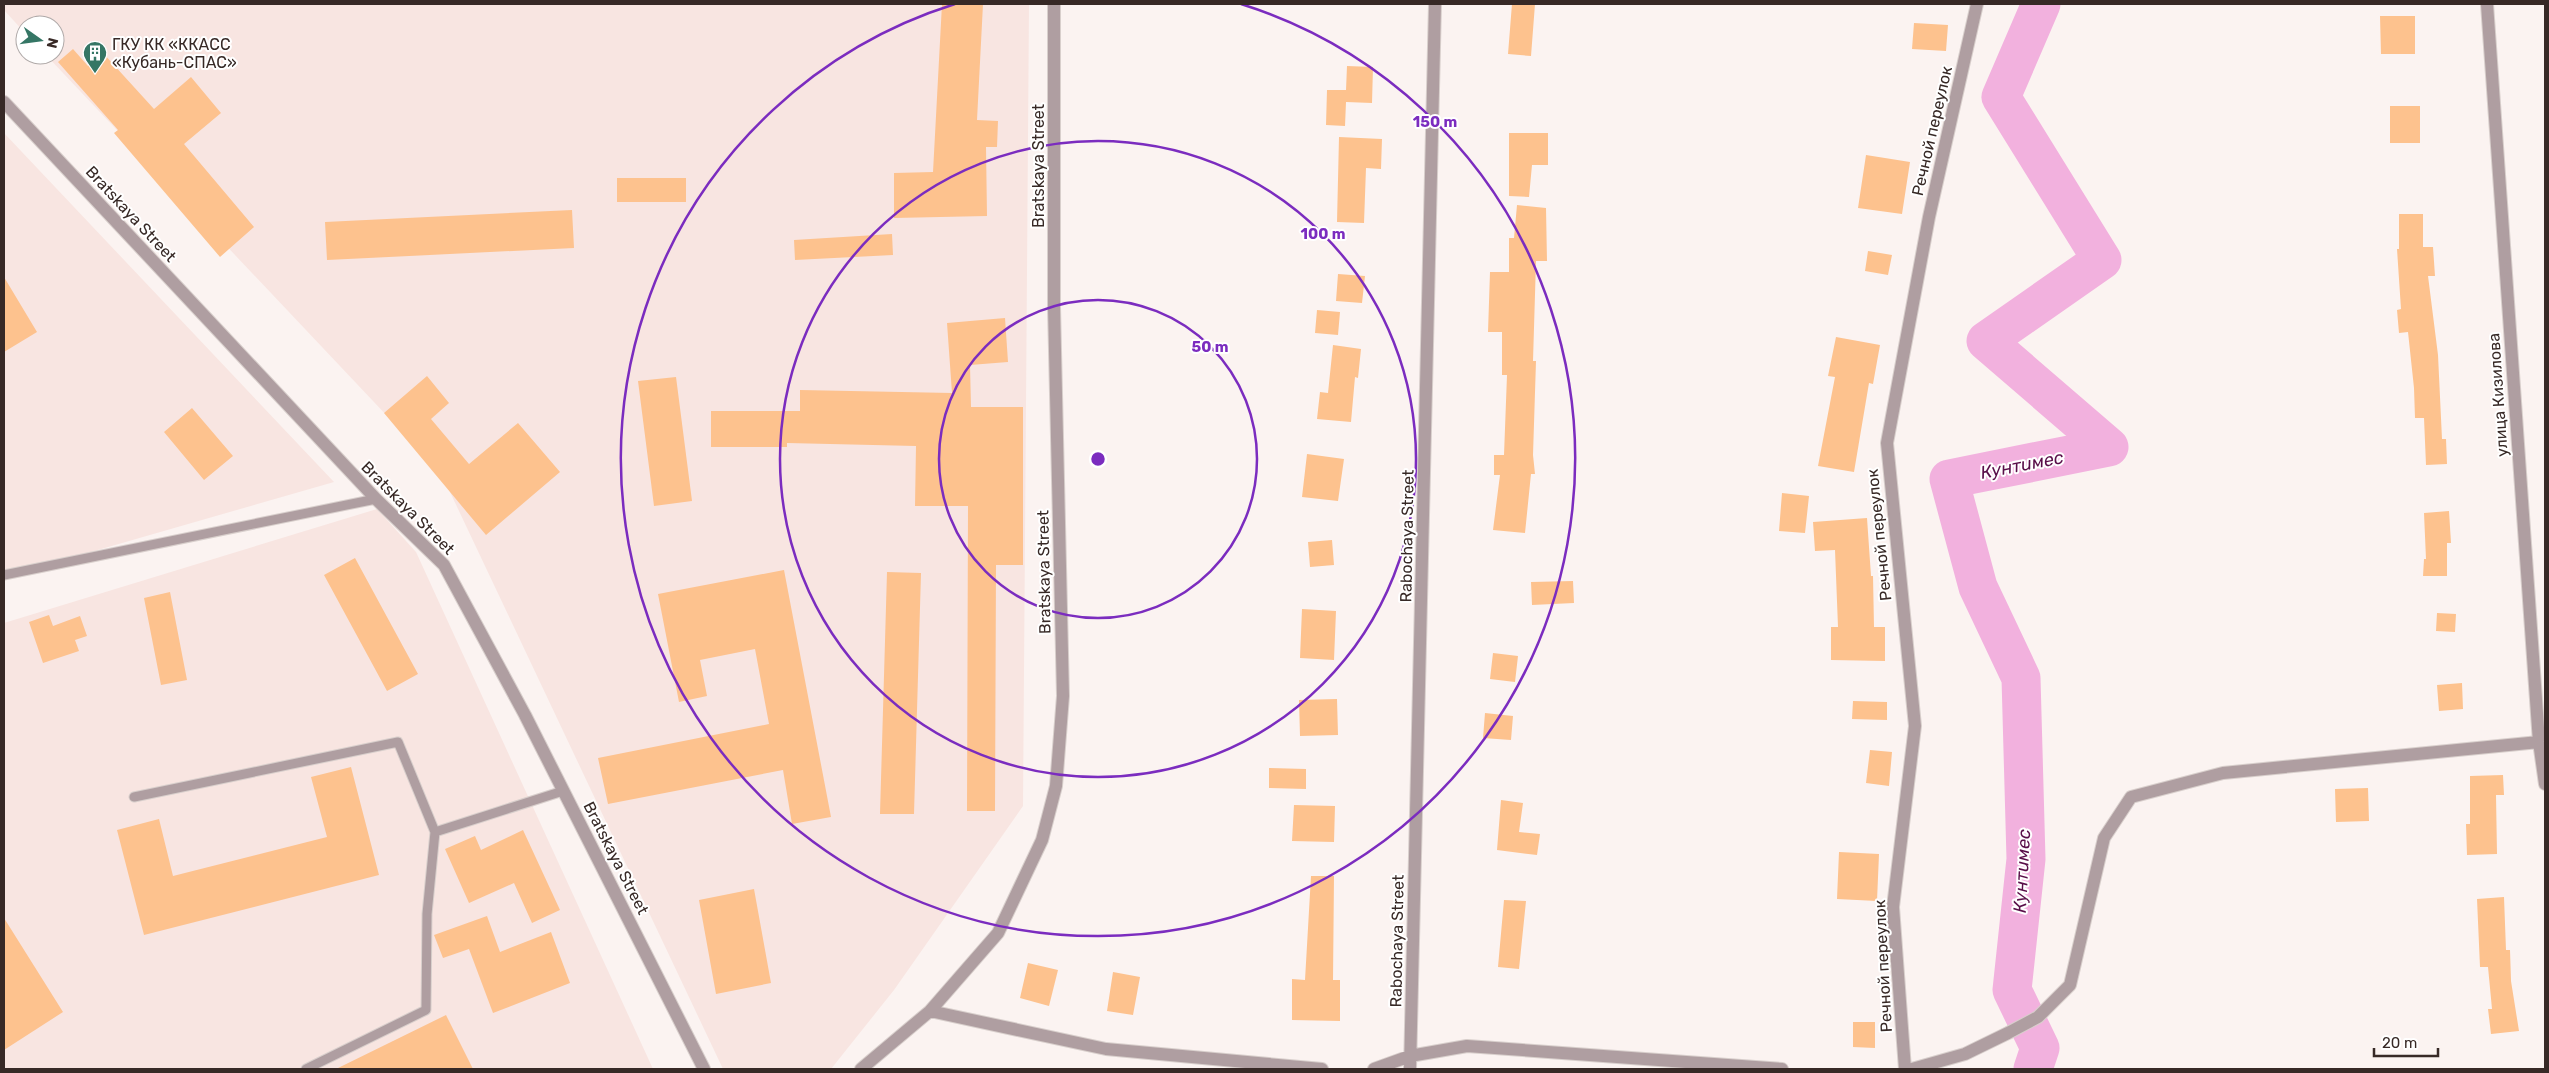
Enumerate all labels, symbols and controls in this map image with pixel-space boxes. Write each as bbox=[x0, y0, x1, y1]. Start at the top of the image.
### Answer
north arrow bbox=[15, 15, 65, 65]
place label: ГКУ КК «ККАСС «Кубань-СПАС» bbox=[112, 35, 237, 72]
text: N bbox=[43, 36, 62, 50]
building icon: ГКУ КК «ККАСС «Кубань-СПАС» bbox=[82, 40, 108, 74]
street label: Речной переулок bbox=[1908, 64, 1956, 198]
street label: Bratskaya Street bbox=[1029, 104, 1048, 228]
text: 150 m bbox=[1413, 113, 1457, 131]
street label: Bratskaya Street bbox=[82, 162, 180, 266]
text: 100 m bbox=[1301, 225, 1345, 243]
street label: улица Кизилова bbox=[2484, 332, 2512, 458]
text: 50 m bbox=[1192, 338, 1228, 356]
water label: Кунтимес bbox=[1979, 446, 2065, 484]
centre of rings bbox=[1089, 450, 1107, 468]
street label: Bratskaya Street bbox=[357, 457, 459, 559]
street label: Речной переулок bbox=[1863, 468, 1895, 602]
street label: Rabochaya Street bbox=[1396, 469, 1418, 603]
street label: Bratskaya Street bbox=[1033, 510, 1055, 634]
street label: Bratskaya Street bbox=[579, 798, 653, 918]
water label: Кунтимес bbox=[2009, 828, 2035, 914]
street label: Rabochaya Street bbox=[1386, 874, 1408, 1008]
street label: Речной переулок bbox=[1870, 899, 1896, 1033]
scale bar bbox=[2374, 1026, 2438, 1058]
text: 20 m bbox=[2382, 1034, 2417, 1052]

